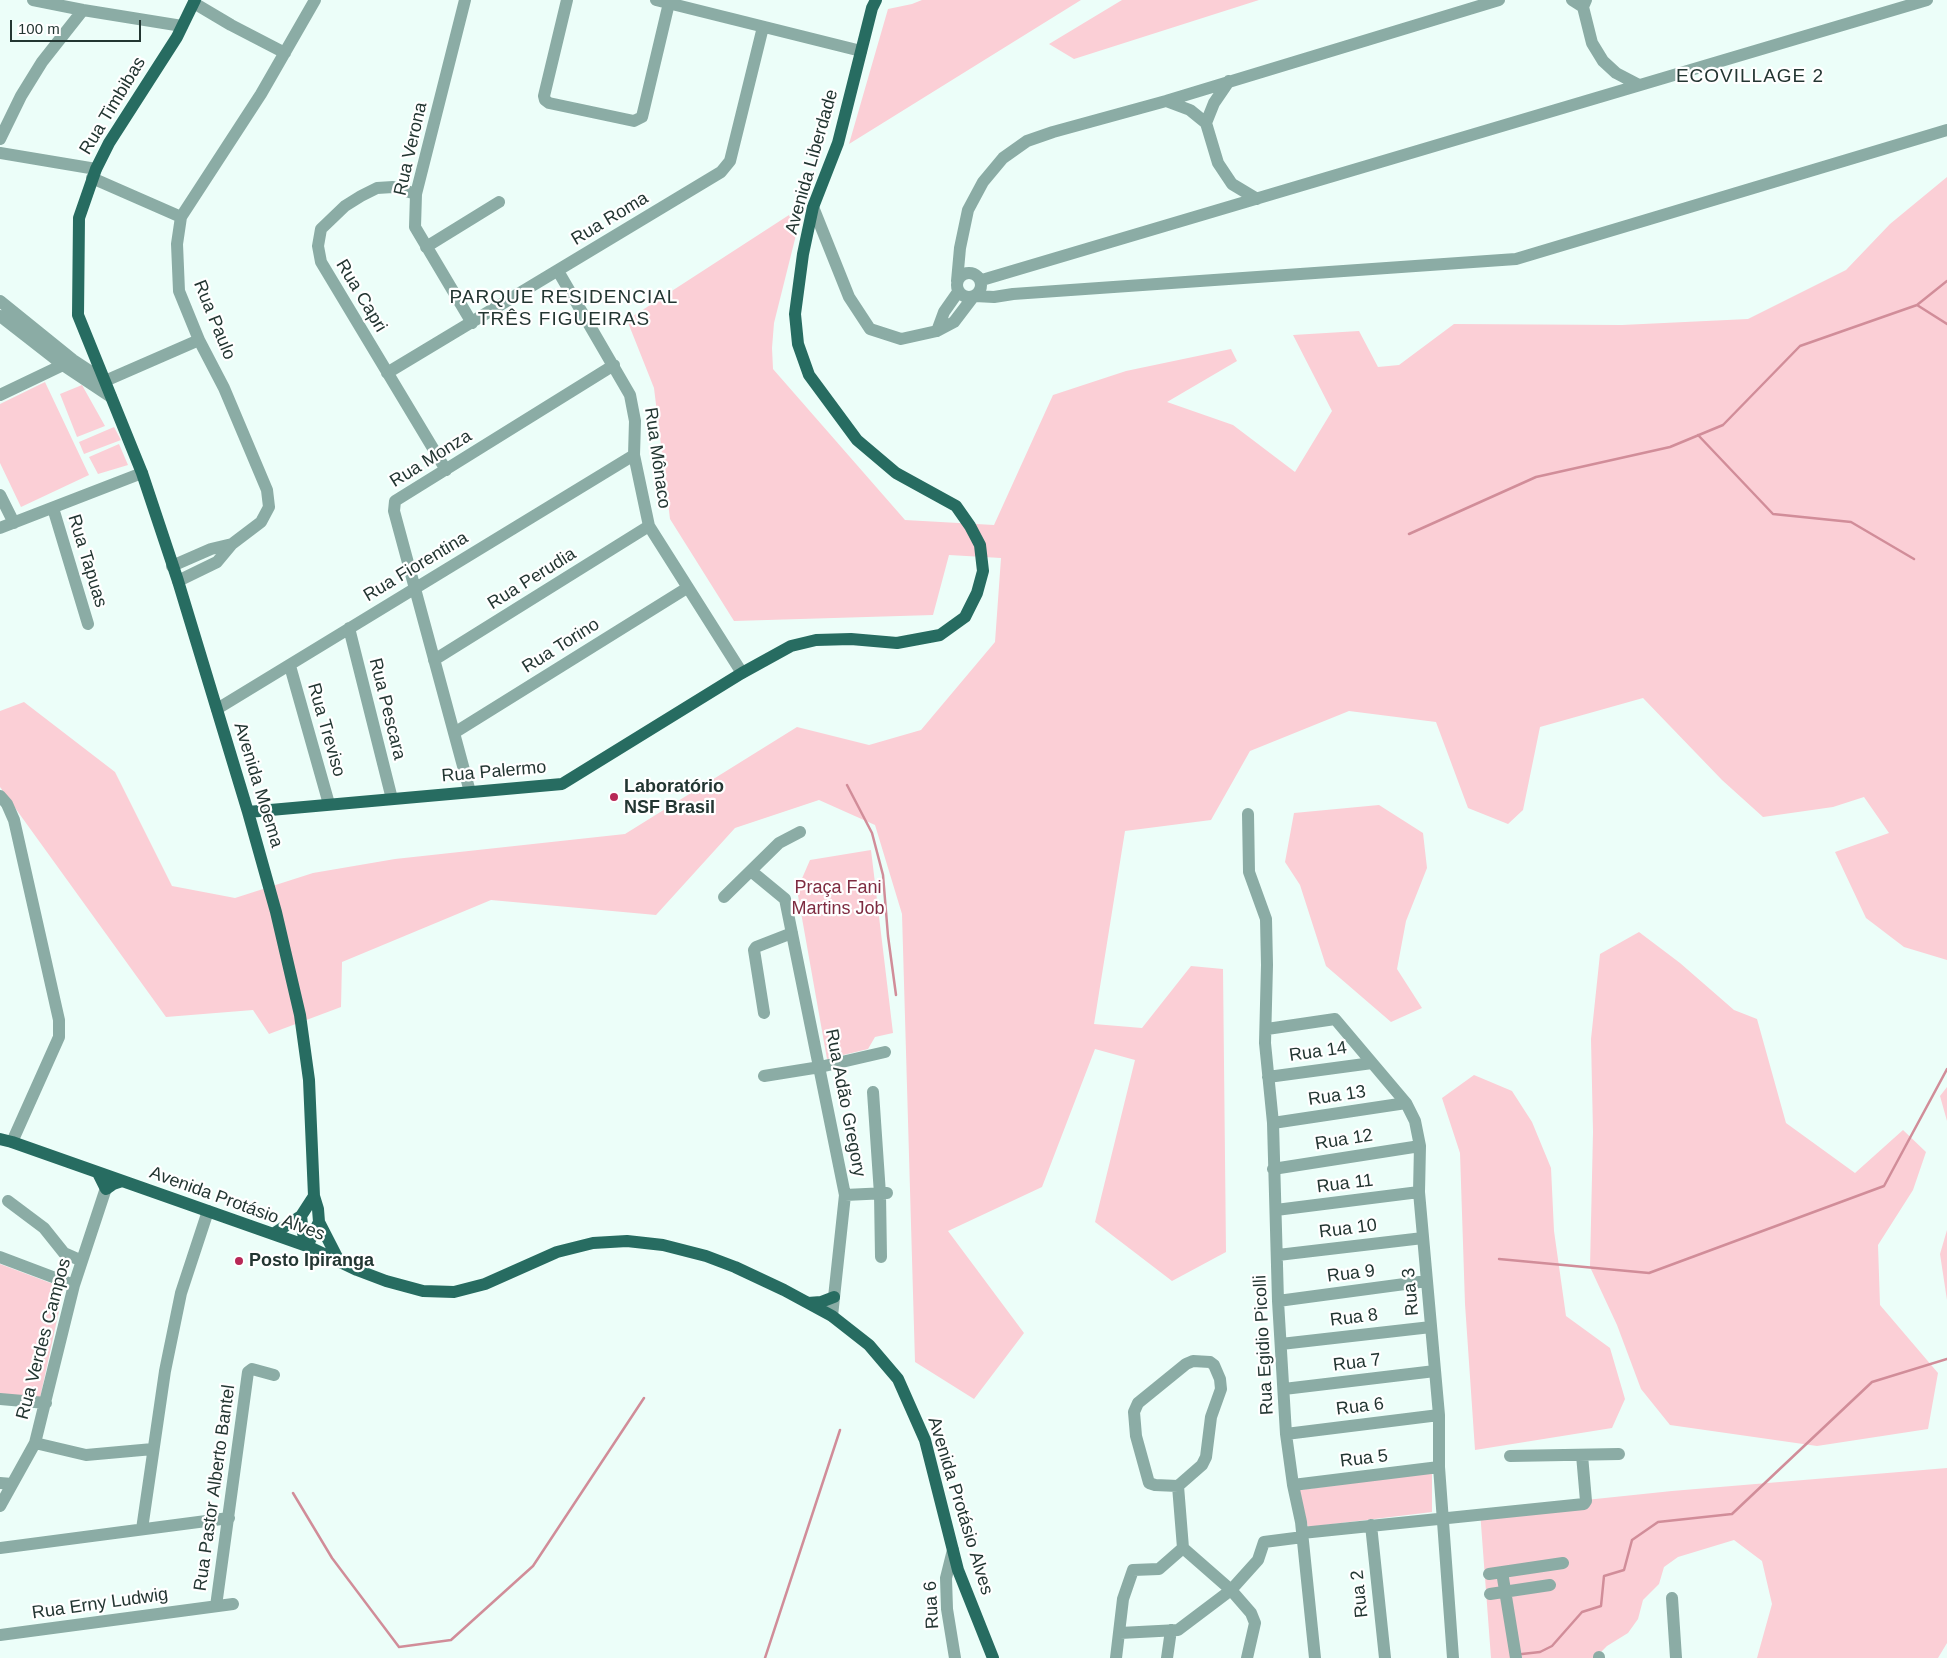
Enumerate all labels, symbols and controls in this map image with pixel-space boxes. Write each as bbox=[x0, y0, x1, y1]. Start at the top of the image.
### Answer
scale bar bbox=[12, 10, 144, 42]
text: 100 m bbox=[18, 20, 60, 37]
street label: Rua Timbibas bbox=[75, 53, 151, 159]
district label: ECOVILLAGE 2 bbox=[1674, 66, 1826, 88]
street label: Avenida Liberdade bbox=[781, 87, 843, 237]
street label: Rua Verona bbox=[390, 100, 432, 198]
street label: Rua Roma bbox=[568, 188, 652, 250]
street label: Rua Capri bbox=[331, 256, 391, 336]
street label: Rua Paulo bbox=[188, 277, 240, 363]
district label: PARQUE RESIDENCIAL TRÊS FIGUEIRAS bbox=[447, 287, 681, 331]
street label: Rua Mônaco bbox=[639, 406, 675, 510]
street label: Rua Monza bbox=[386, 425, 476, 493]
street label: Rua Tapuas bbox=[63, 512, 111, 610]
street label: Rua Fiorentina bbox=[360, 527, 472, 607]
street label: Rua Perudia bbox=[484, 543, 580, 615]
street label: Rua Torino bbox=[518, 614, 604, 678]
street label: Rua Pescara bbox=[364, 656, 410, 762]
street label: Rua Treviso bbox=[302, 681, 350, 779]
street label: Avenida Moema bbox=[229, 720, 287, 850]
street label: Rua Palermo bbox=[441, 757, 547, 787]
place label: Laboratório NSF Brasil bbox=[624, 776, 724, 819]
marker: Laboratório NSF Brasil bbox=[608, 791, 620, 803]
park label: Praça Fani Martins Job bbox=[791, 877, 885, 920]
street label: Rua Adão Gregory bbox=[820, 1027, 870, 1179]
street label: Rua 14 bbox=[1288, 1037, 1348, 1067]
street label: Rua 13 bbox=[1307, 1081, 1367, 1111]
street label: Rua 12 bbox=[1314, 1125, 1374, 1155]
street label: Avenida Protásio Alves bbox=[146, 1162, 328, 1246]
street label: Rua 11 bbox=[1316, 1170, 1374, 1198]
street label: Rua 10 bbox=[1318, 1215, 1378, 1243]
place label: Posto Ipiranga bbox=[249, 1250, 374, 1272]
marker: Posto Ipiranga bbox=[233, 1255, 245, 1267]
street label: Rua Verdes Campos bbox=[12, 1256, 76, 1422]
street label: Rua 9 bbox=[1326, 1260, 1376, 1288]
street label: Rua 3 bbox=[1398, 1267, 1424, 1317]
street label: Rua Egidio Picolli bbox=[1250, 1274, 1278, 1416]
street label: Rua 8 bbox=[1329, 1304, 1379, 1332]
street label: Rua 7 bbox=[1332, 1349, 1382, 1377]
street label: Rua Pastor Alberto Bantel bbox=[190, 1383, 240, 1593]
street label: Rua 6 bbox=[1335, 1393, 1385, 1421]
street label: Avenida Protásio Alves bbox=[923, 1414, 997, 1598]
street label: Rua 5 bbox=[1339, 1445, 1389, 1473]
street label: Rua 2 bbox=[1347, 1569, 1373, 1619]
street label: Rua 6 bbox=[920, 1580, 944, 1630]
street label: Rua Erny Ludwig bbox=[31, 1584, 169, 1624]

